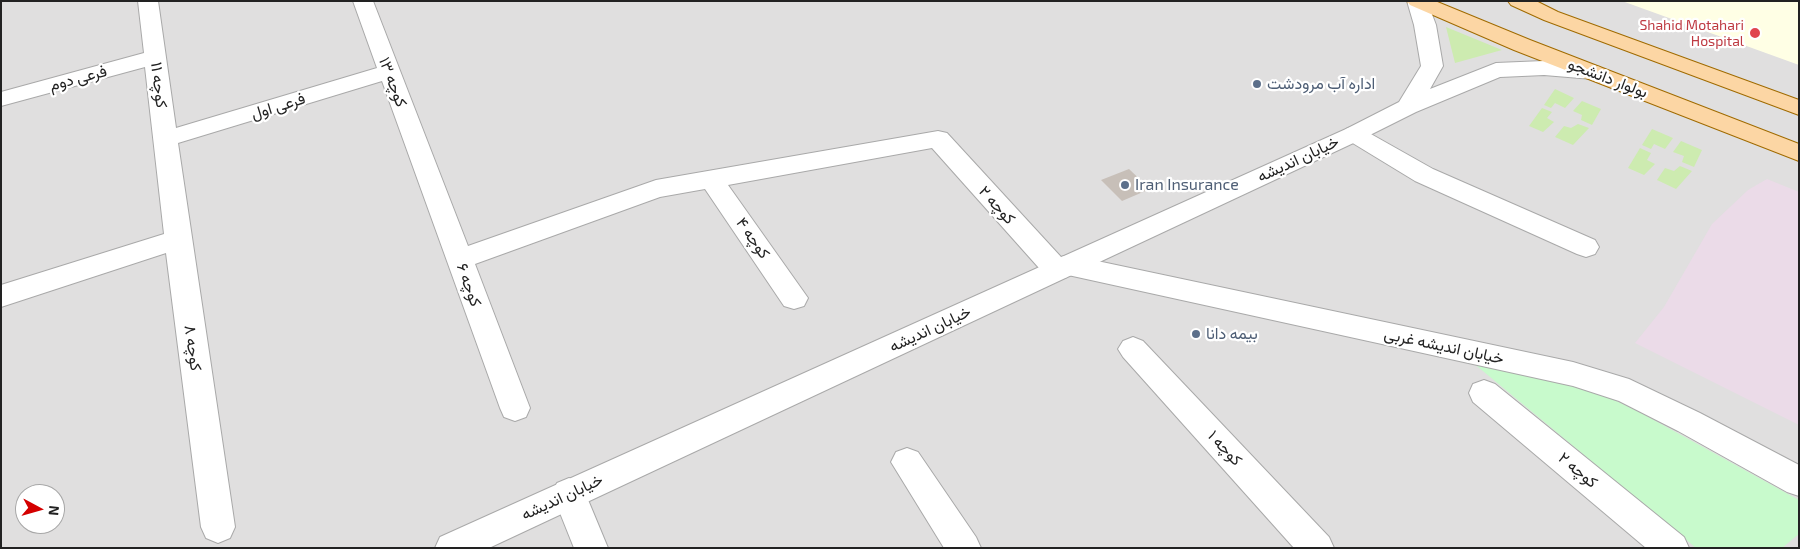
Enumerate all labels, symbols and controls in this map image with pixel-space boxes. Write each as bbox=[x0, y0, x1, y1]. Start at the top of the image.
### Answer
place label: Shahid Motahari Hospital bbox=[1639, 17, 1744, 49]
marker: Shahid Motahari Hospital bbox=[1748, 26, 1762, 40]
street label: کوچه ۱۳ bbox=[375, 54, 411, 110]
street label: بولوار دانشجو bbox=[1565, 54, 1651, 102]
street label: فرعی دوم bbox=[47, 61, 109, 95]
street label: کوچه ۱۱ bbox=[147, 61, 171, 109]
place label: اداره آب مرودشت bbox=[1267, 74, 1375, 94]
marker: اداره آب مرودشت bbox=[1251, 78, 1263, 90]
street label: فرعی اول bbox=[249, 89, 307, 123]
street label: خیابان اندیشه bbox=[1254, 132, 1342, 186]
place label: Iran Insurance bbox=[1135, 175, 1239, 195]
marker: Iran Insurance bbox=[1119, 179, 1131, 191]
street label: کوچه ۲ bbox=[975, 182, 1019, 228]
street label: کوچه ۴ bbox=[732, 214, 774, 262]
street label: کوچه ۶ bbox=[452, 261, 486, 309]
street label: خیابان اندیشه bbox=[886, 302, 974, 356]
street label: کوچه ۸ bbox=[180, 324, 206, 372]
place label: بیمه دانا bbox=[1206, 324, 1258, 344]
street label: خیابان اندیشه غربی bbox=[1382, 324, 1506, 368]
marker: بیمه دانا bbox=[1190, 328, 1202, 340]
street label: کوچه ۱ bbox=[1204, 426, 1246, 470]
street label: کوچه ۲ bbox=[1555, 448, 1601, 492]
street label: خیابان اندیشه bbox=[518, 470, 606, 524]
north arrow bbox=[15, 484, 65, 534]
text: N bbox=[45, 505, 63, 516]

